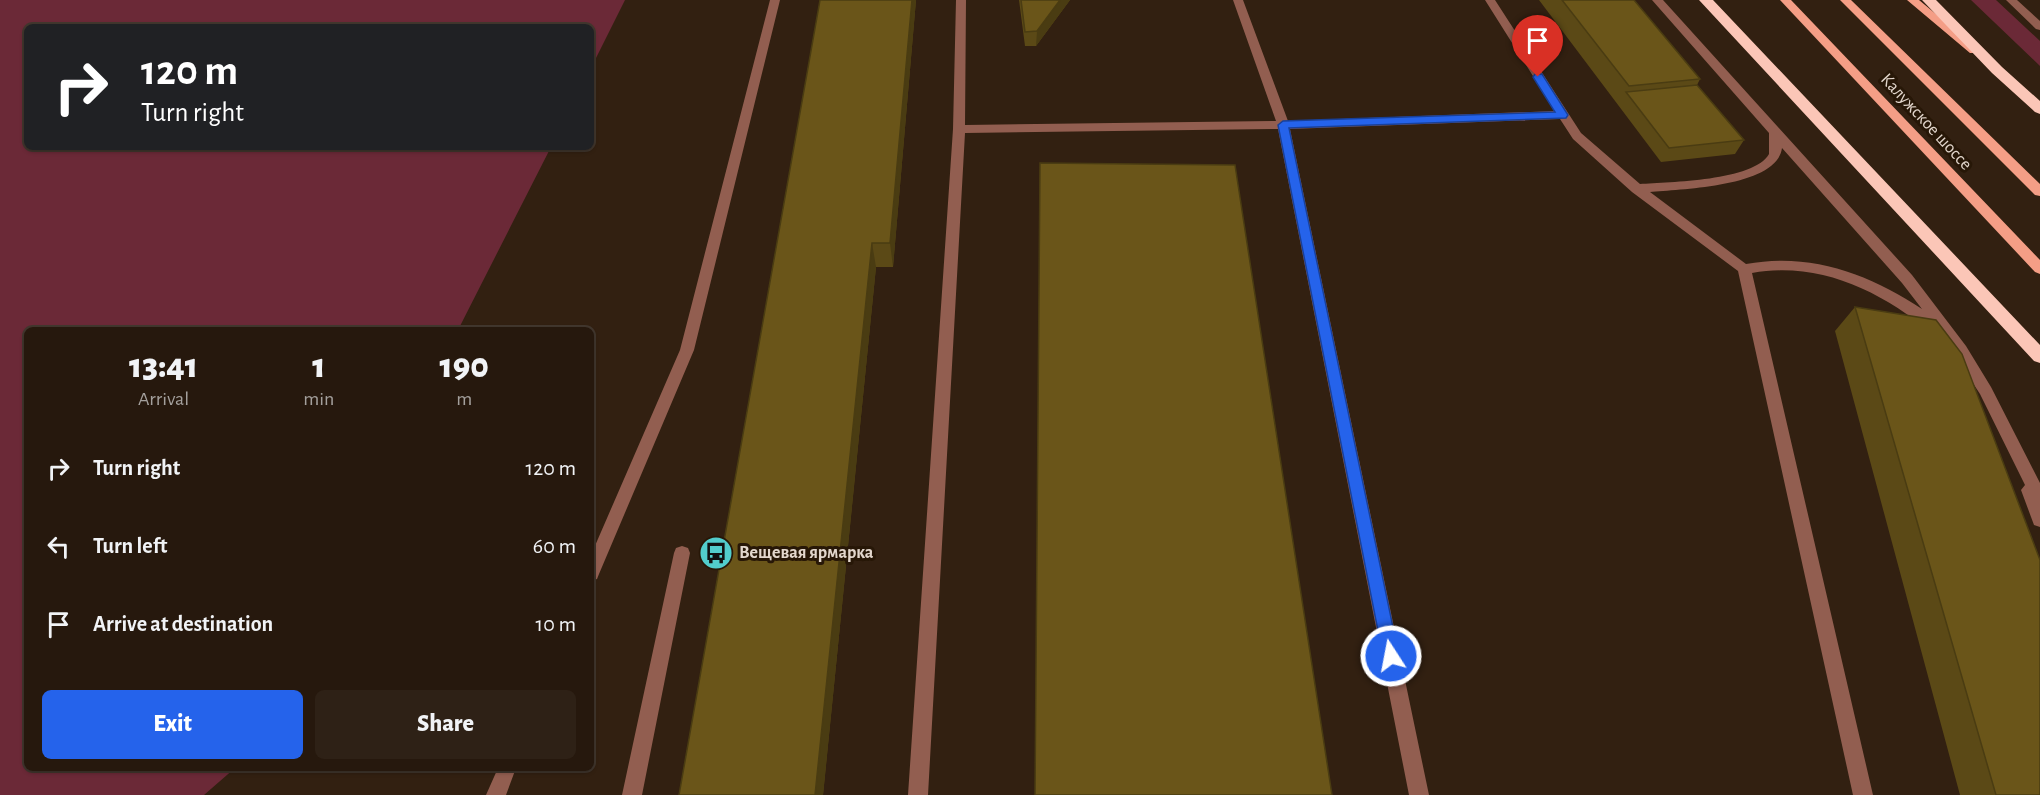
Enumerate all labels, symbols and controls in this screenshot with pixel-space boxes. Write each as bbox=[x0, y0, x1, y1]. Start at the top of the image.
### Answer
pin bbox=[1512, 15, 1563, 77]
icon: arrive bbox=[1521, 24, 1554, 57]
icon: right bbox=[42, 48, 120, 126]
text: 120 m bbox=[141, 50, 238, 92]
street label: Калужское шоссе bbox=[1877, 70, 1975, 174]
text: Turn right bbox=[141, 99, 244, 126]
text: 13:41 bbox=[129, 348, 198, 384]
text: 1 bbox=[312, 348, 325, 384]
text: 190 bbox=[439, 348, 489, 384]
text: Arrival bbox=[138, 389, 189, 409]
text: min bbox=[303, 389, 334, 409]
text: m bbox=[456, 389, 472, 409]
icon: right bbox=[42, 452, 75, 485]
text: Turn right bbox=[93, 457, 180, 479]
text: 120 m bbox=[526, 457, 576, 479]
icon: left bbox=[42, 530, 75, 563]
text: Turn left bbox=[93, 535, 167, 557]
text: 60 m bbox=[533, 535, 576, 557]
bus stop icon: Вещевая ярмарка bbox=[698, 535, 734, 571]
place label: Вещевая ярмарка bbox=[739, 544, 874, 562]
icon: arrive bbox=[42, 608, 75, 641]
text: Arrive at destination bbox=[93, 613, 273, 635]
text: 10 m bbox=[536, 613, 576, 635]
position arrow bbox=[1359, 624, 1423, 688]
button: Exit bbox=[42, 690, 303, 759]
button: Share bbox=[315, 690, 576, 759]

